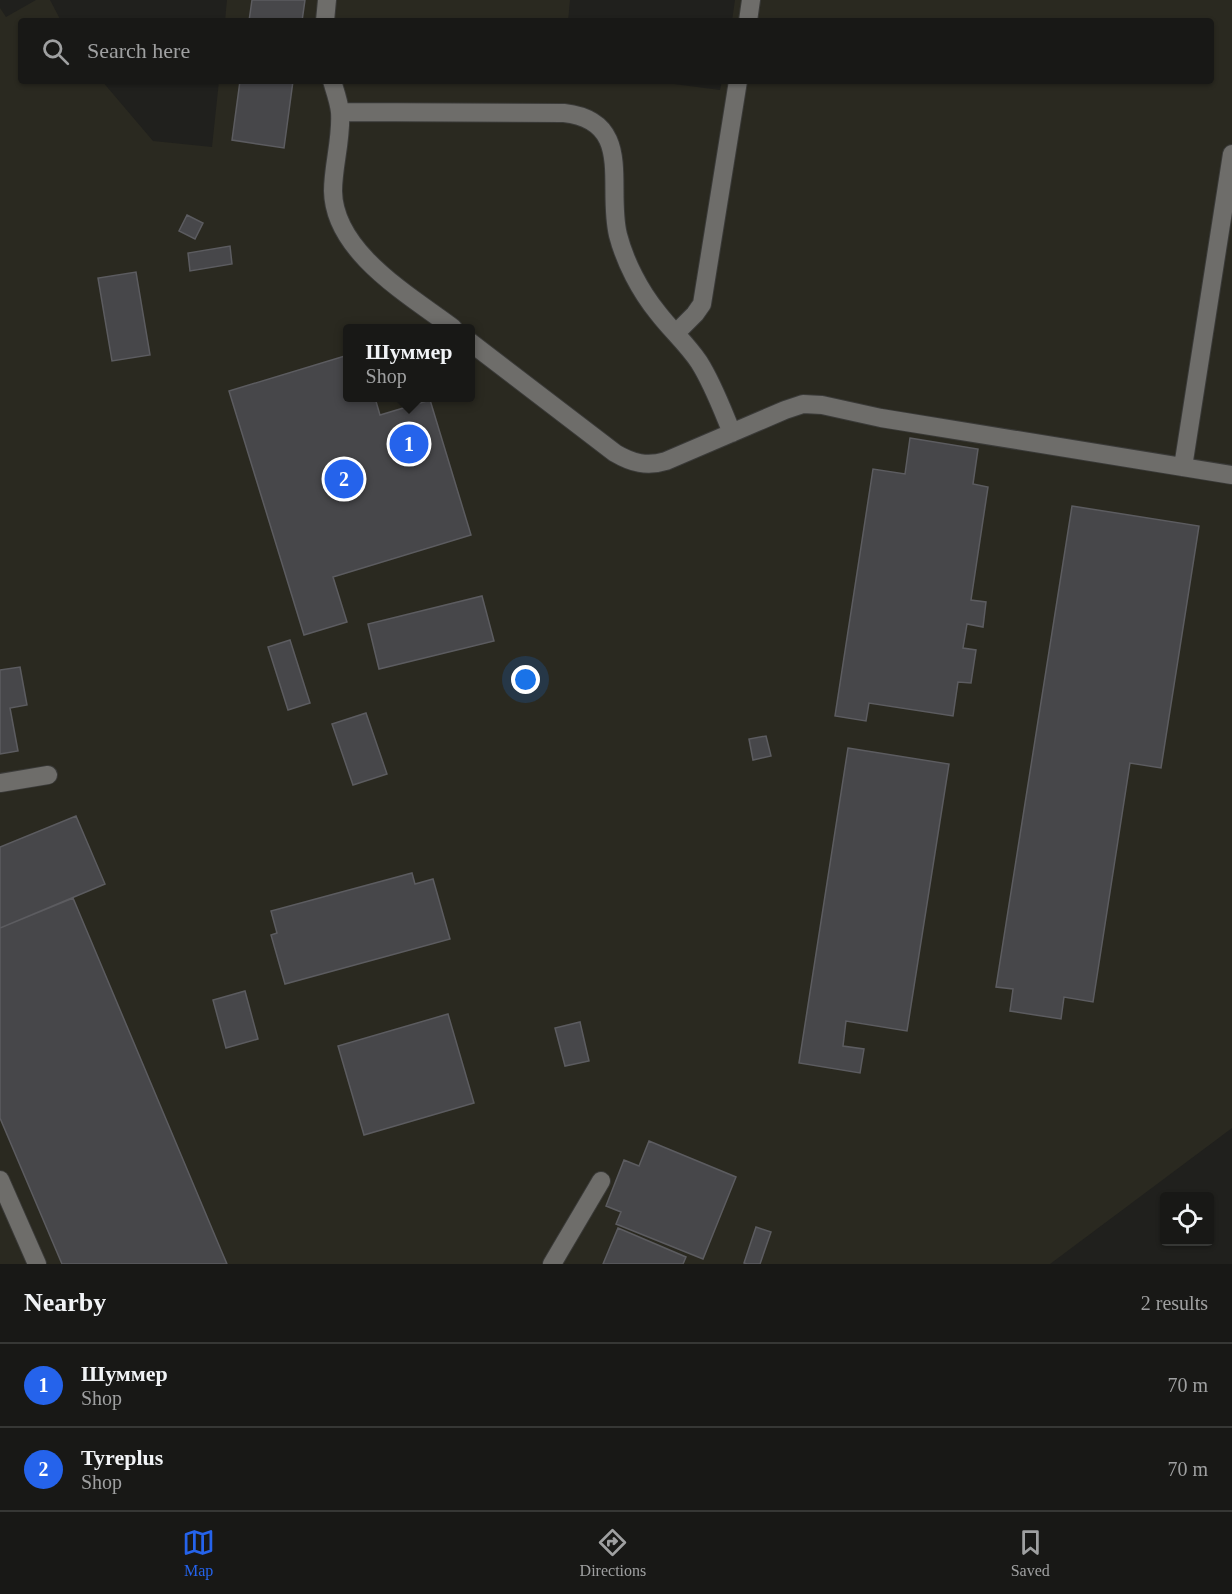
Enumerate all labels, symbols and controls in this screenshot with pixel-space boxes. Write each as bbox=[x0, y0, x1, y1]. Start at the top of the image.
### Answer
search box bbox=[18, 18, 1214, 84]
icon: search bbox=[39, 35, 72, 68]
text: Search here bbox=[87, 38, 190, 63]
popup bbox=[343, 324, 475, 402]
text: Шуммер bbox=[366, 339, 452, 364]
text: Shop bbox=[366, 365, 407, 387]
pin: 1 bbox=[390, 422, 428, 466]
pin: 2 bbox=[324, 456, 364, 502]
your location bbox=[511, 665, 540, 694]
map controls bbox=[1160, 1192, 1214, 1246]
button: locate bbox=[1160, 1192, 1214, 1246]
text: Nearby bbox=[24, 1288, 106, 1317]
text: 2 results bbox=[1141, 1292, 1208, 1314]
text: Шуммер bbox=[81, 1361, 168, 1386]
text: 1 bbox=[39, 1374, 49, 1396]
text: 70 m bbox=[1167, 1374, 1208, 1396]
text: Shop bbox=[81, 1387, 122, 1409]
text: Tyreplus bbox=[81, 1445, 163, 1470]
text: 2 bbox=[39, 1458, 49, 1480]
text: 70 m bbox=[1167, 1458, 1208, 1480]
text: Shop bbox=[81, 1471, 122, 1493]
tab: Map bbox=[182, 1526, 215, 1580]
tab: Directions bbox=[580, 1526, 646, 1580]
tab: Saved bbox=[1011, 1526, 1050, 1580]

